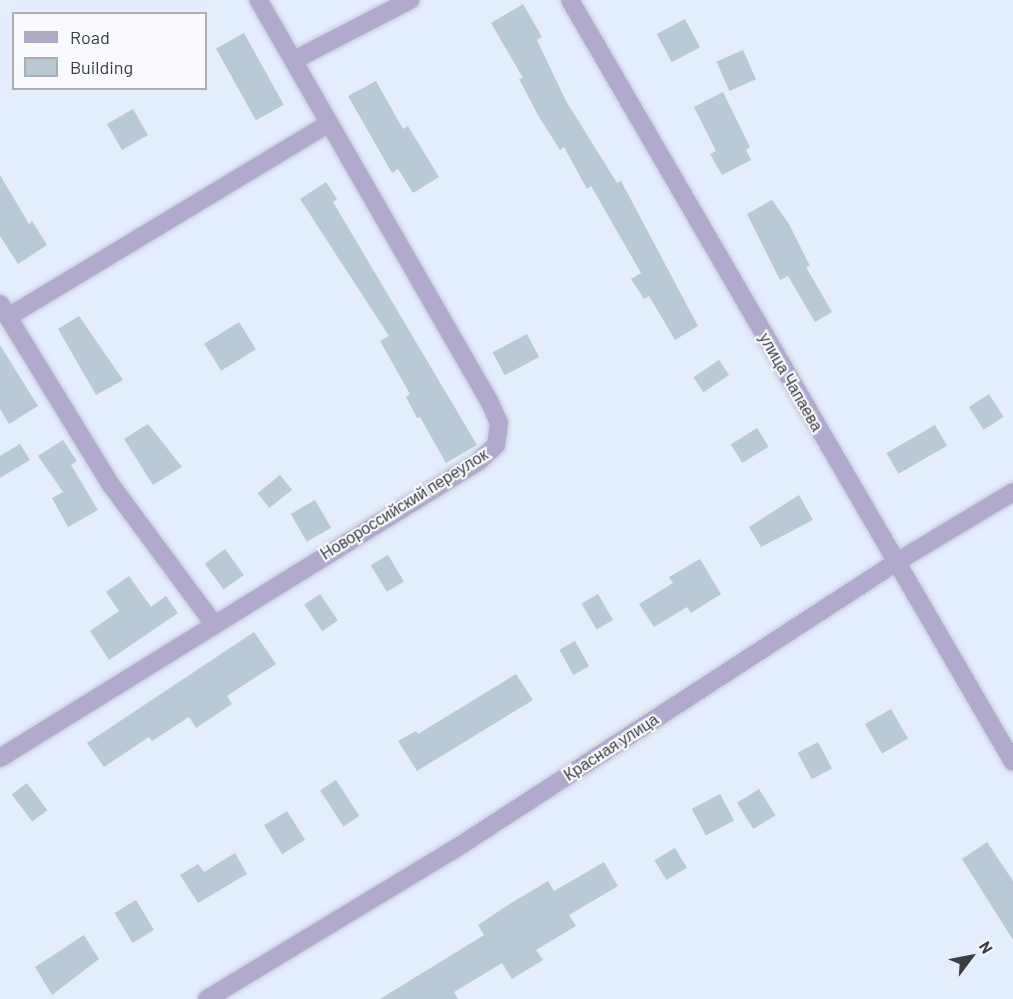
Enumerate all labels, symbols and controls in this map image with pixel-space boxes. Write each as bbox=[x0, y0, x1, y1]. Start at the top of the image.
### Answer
legend bbox=[12, 12, 207, 90]
text: Road bbox=[70, 26, 110, 48]
text: Building bbox=[70, 56, 133, 78]
street label: улица Чапаева bbox=[755, 329, 827, 435]
street label: Новороссийский переулок bbox=[317, 445, 491, 563]
street label: Красная улица bbox=[560, 709, 662, 785]
north arrow bbox=[941, 927, 1001, 987]
text: N bbox=[976, 938, 998, 957]

